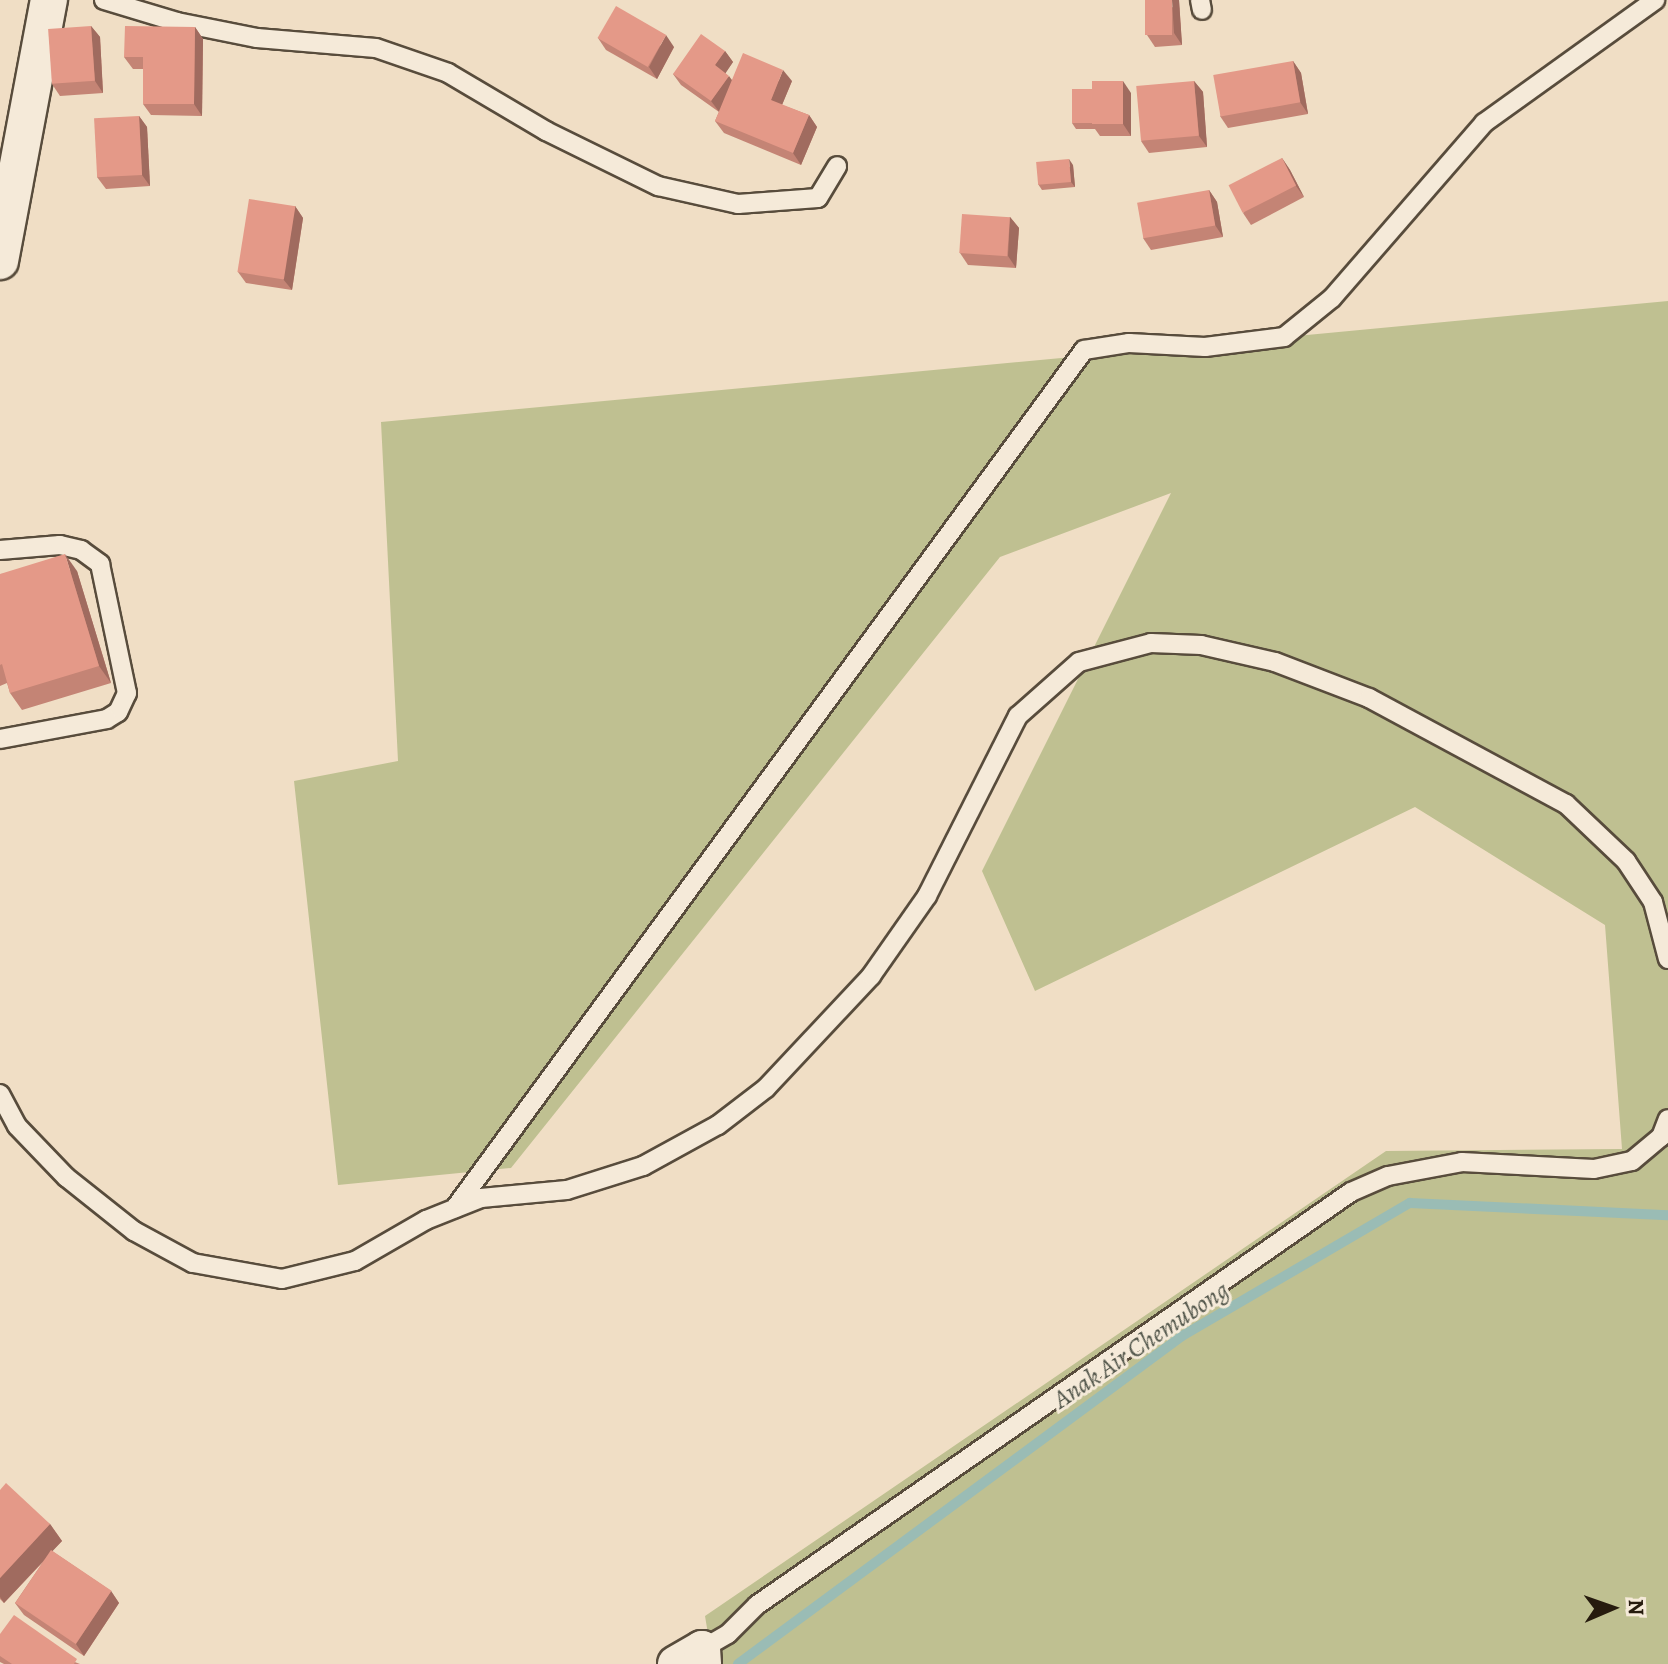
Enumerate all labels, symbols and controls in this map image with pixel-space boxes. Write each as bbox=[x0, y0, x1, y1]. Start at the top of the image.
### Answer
water label: Anak Air Chemubong bbox=[1047, 1275, 1235, 1415]
north arrow bbox=[1572, 1568, 1652, 1648]
text: N bbox=[1621, 1599, 1651, 1616]

